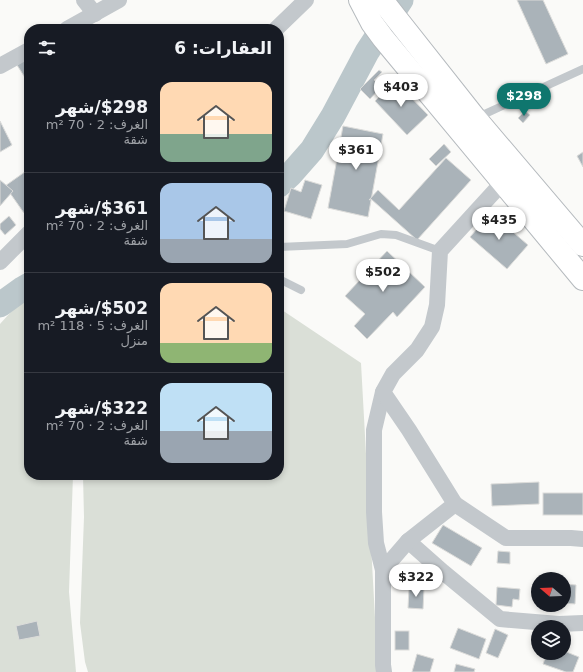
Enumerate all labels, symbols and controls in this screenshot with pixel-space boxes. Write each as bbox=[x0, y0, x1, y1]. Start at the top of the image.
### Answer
icon: filters bbox=[36, 37, 58, 59]
text: العقارات: 6 bbox=[174, 38, 272, 58]
pin: $403 bbox=[377, 74, 425, 108]
text: $403 bbox=[383, 79, 419, 94]
pin: $298 bbox=[500, 83, 548, 117]
text: $298 bbox=[506, 88, 542, 103]
text: $298/شهر bbox=[56, 97, 148, 117]
icon: home bbox=[192, 98, 240, 146]
text: الغرف: 2 · 70 m² bbox=[46, 117, 148, 132]
text: شقة bbox=[124, 132, 148, 147]
pin: $361 bbox=[332, 137, 380, 171]
text: $361 bbox=[338, 142, 374, 157]
text: $361/شهر bbox=[56, 198, 148, 218]
icon: home bbox=[192, 199, 240, 247]
pin: $435 bbox=[475, 207, 523, 241]
text: $435 bbox=[481, 212, 517, 227]
text: الغرف: 2 · 70 m² bbox=[46, 218, 148, 233]
text: شقة bbox=[124, 233, 148, 248]
pin: $502 bbox=[359, 259, 407, 293]
text: $502 bbox=[365, 264, 401, 279]
text: $502/شهر bbox=[56, 298, 148, 318]
icon: home bbox=[192, 299, 240, 347]
text: الغرف: 5 · 118 m² bbox=[37, 318, 148, 333]
text: منزل bbox=[120, 333, 148, 348]
text: $322/شهر bbox=[56, 398, 148, 418]
icon: home bbox=[192, 399, 240, 447]
text: الغرف: 2 · 70 m² bbox=[46, 418, 148, 433]
text: شقة bbox=[124, 433, 148, 448]
pin: $322 bbox=[392, 564, 440, 598]
text: $322 bbox=[398, 569, 434, 584]
north arrow bbox=[531, 572, 571, 612]
map controls bbox=[531, 572, 571, 660]
button: layers bbox=[531, 620, 571, 660]

